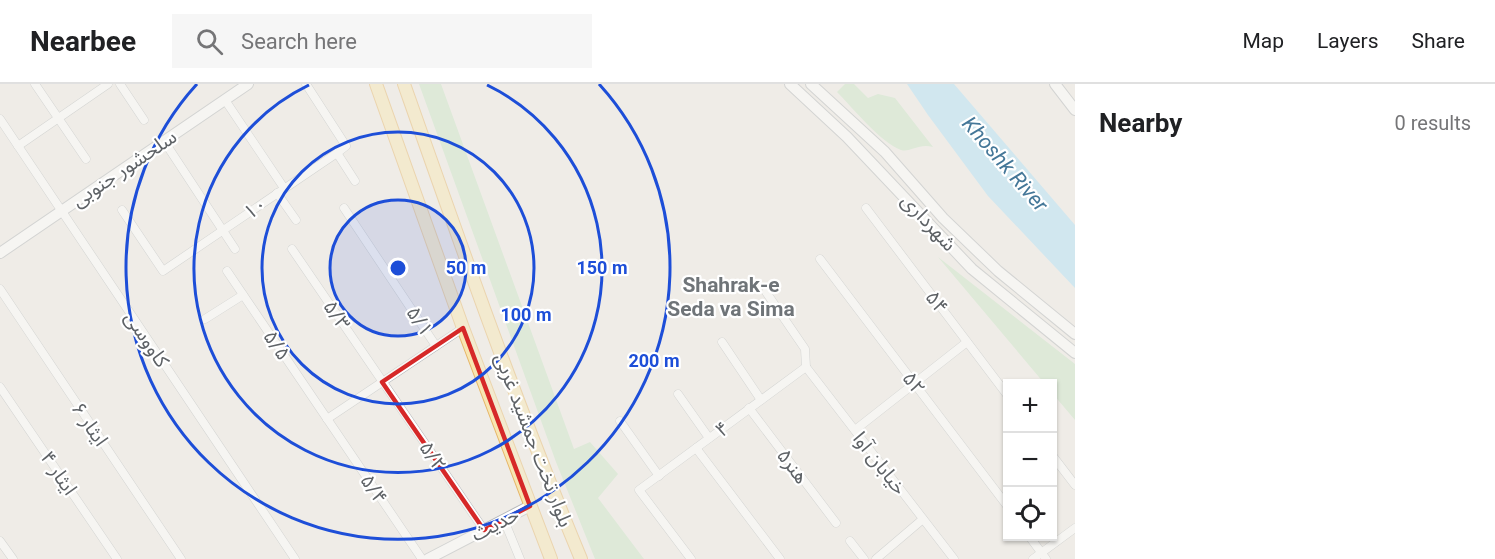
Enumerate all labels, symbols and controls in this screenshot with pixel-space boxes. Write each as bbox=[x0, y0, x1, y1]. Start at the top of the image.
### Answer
search box bbox=[172, 14, 592, 68]
text: Nearbee bbox=[30, 25, 136, 58]
icon: search bbox=[193, 25, 226, 58]
text: Search here bbox=[241, 29, 357, 54]
text: Map bbox=[1242, 29, 1284, 53]
text: Layers bbox=[1317, 29, 1378, 53]
text: Share bbox=[1411, 29, 1465, 53]
text: Nearby bbox=[1099, 108, 1182, 138]
text: 0 results bbox=[1395, 111, 1471, 135]
water label: Khoshk River bbox=[957, 112, 1053, 217]
street label: سلحشور جنوبی bbox=[67, 124, 181, 212]
street label: شهرداری bbox=[896, 188, 962, 256]
street label: ۱۰ bbox=[239, 192, 271, 224]
text: 50 m bbox=[446, 257, 486, 278]
text: 150 m bbox=[576, 257, 628, 278]
centre of rings bbox=[388, 258, 408, 278]
district label: Shahrak-e Seda va Sima bbox=[667, 273, 795, 321]
street label: ۵۴ bbox=[921, 286, 953, 318]
street label: ۵/۳ bbox=[318, 295, 356, 335]
street label: ۵/۱ bbox=[401, 301, 439, 341]
text: 100 m bbox=[500, 304, 552, 325]
street label: کاووسی bbox=[120, 306, 175, 372]
street label: ۵/۵ bbox=[258, 325, 296, 365]
street label: بلوار تخت جمشید غربی bbox=[490, 350, 578, 530]
text: 200 m bbox=[628, 350, 680, 371]
street label: ۵۲ bbox=[898, 367, 930, 399]
map controls bbox=[1003, 379, 1057, 541]
button: + bbox=[1003, 379, 1057, 433]
street label: ایثار ۶ bbox=[67, 397, 113, 451]
street label: ۴ bbox=[710, 416, 734, 442]
street label: خیابان آوا bbox=[848, 427, 912, 499]
button: − bbox=[1003, 433, 1057, 487]
street label: ۵/۲ bbox=[414, 436, 452, 476]
street label: هنر۵ bbox=[772, 444, 814, 488]
street label: ایثار ۴ bbox=[36, 446, 82, 500]
street label: ۵/۴ bbox=[355, 469, 393, 509]
button: locate bbox=[1003, 487, 1057, 541]
street label: حدیث bbox=[467, 502, 523, 546]

